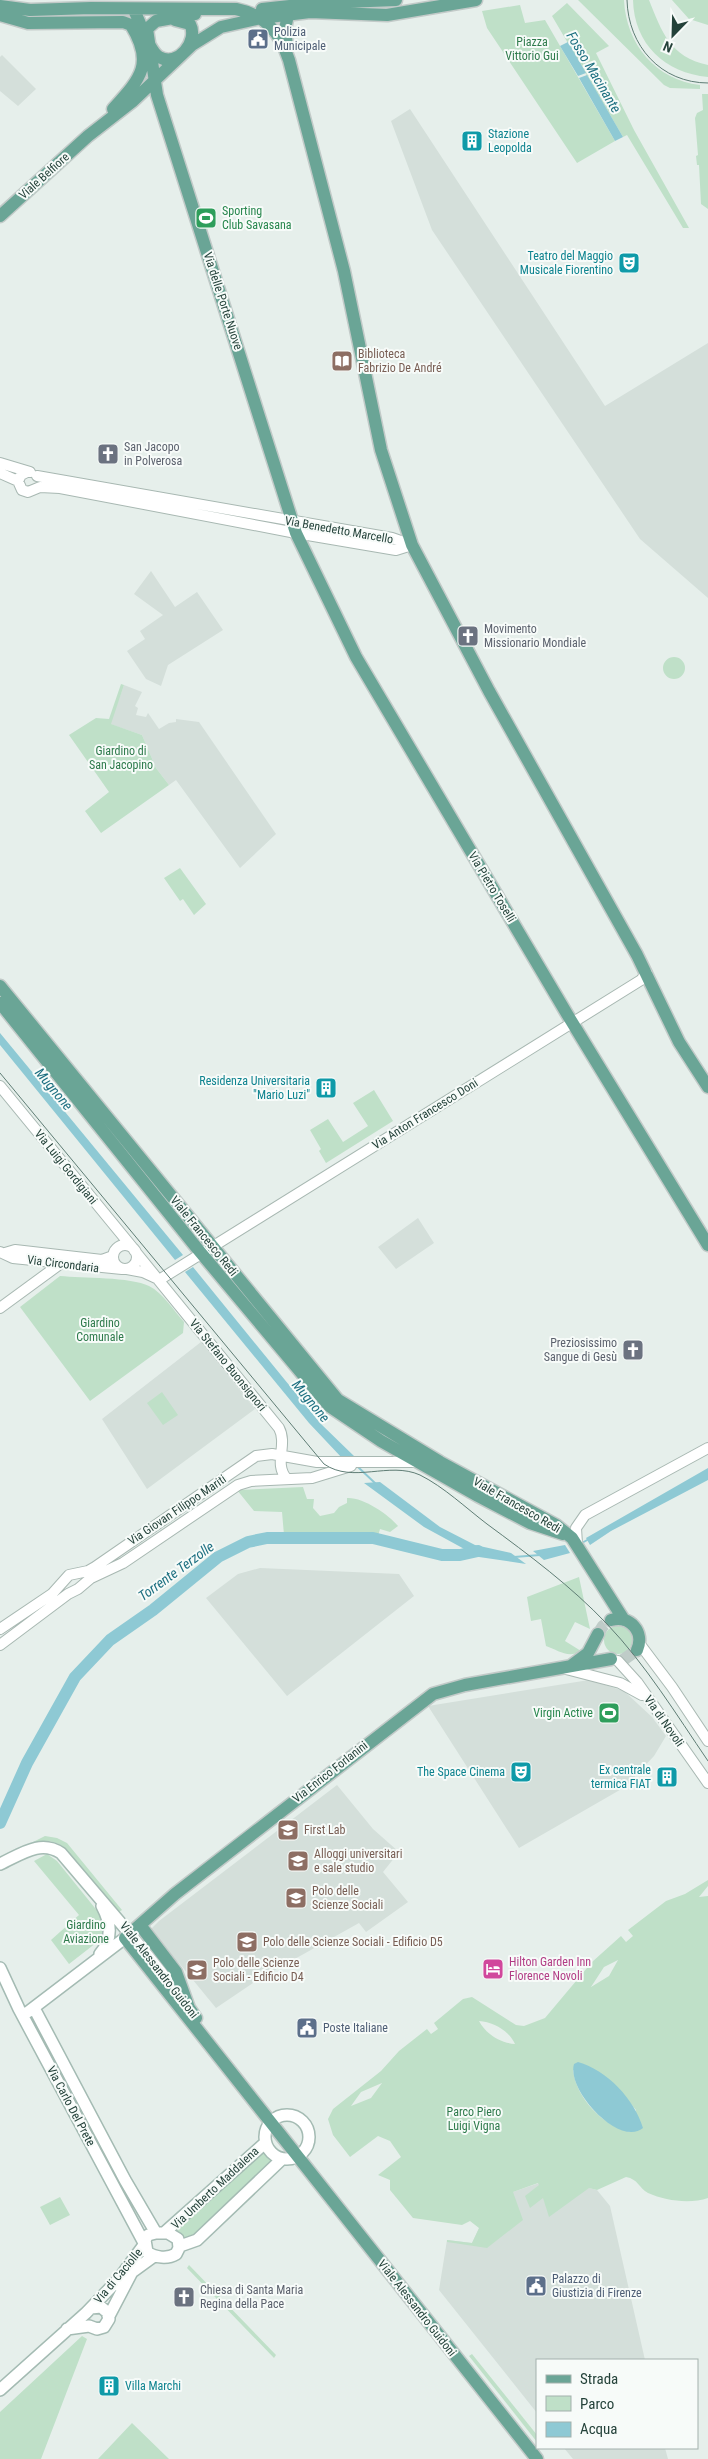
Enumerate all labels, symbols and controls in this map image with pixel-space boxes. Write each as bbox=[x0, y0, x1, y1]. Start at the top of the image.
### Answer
north arrow bbox=[648, 10, 698, 60]
place label: Polizia Municipale bbox=[274, 25, 326, 53]
public building icon: Polizia Municipale bbox=[246, 27, 270, 51]
water label: Fosso Macinante bbox=[564, 29, 624, 115]
park label: Piazza Vittorio Gui bbox=[505, 35, 559, 63]
text: N bbox=[661, 38, 675, 56]
place label: Stazione Leopolda bbox=[488, 127, 532, 155]
building icon: Stazione Leopolda bbox=[460, 129, 484, 153]
street label: Viale Belfiore bbox=[16, 150, 72, 202]
place label: Sporting Club Savasana bbox=[222, 204, 292, 232]
sports icon: Sporting Club Savasana bbox=[194, 206, 218, 230]
place label: Teatro del Maggio Musicale Fiorentino bbox=[520, 249, 613, 277]
street label: Via delle Porte Nuove bbox=[201, 250, 245, 352]
theatre icon: Teatro del Maggio Musicale Fiorentino bbox=[617, 251, 641, 275]
place label: Biblioteca Fabrizio De André bbox=[358, 347, 442, 375]
library icon: Biblioteca Fabrizio De André bbox=[330, 349, 354, 373]
place label: San Jacopo in Polverosa bbox=[124, 440, 182, 468]
church icon: San Jacopo in Polverosa bbox=[96, 442, 120, 466]
street label: Via Benedetto Marcello bbox=[284, 514, 394, 546]
place label: Movimento Missionario Mondiale bbox=[484, 622, 586, 650]
church icon: Movimento Missionario Mondiale bbox=[456, 624, 480, 648]
park label: Giardino di San Jacopino bbox=[89, 744, 153, 772]
street label: Via Pietro Toselli bbox=[465, 849, 519, 925]
water label: Mugnone bbox=[32, 1065, 76, 1113]
place label: Residenza Universitaria "Mario Luzi" bbox=[199, 1074, 310, 1102]
building icon: Residenza Universitaria "Mario Luzi" bbox=[314, 1076, 338, 1100]
street label: Via Anton Francesco Doni bbox=[370, 1076, 480, 1152]
street label: Via Luigi Gordigiani bbox=[32, 1127, 100, 1207]
street label: Viale Francesco Redi bbox=[168, 1193, 240, 1279]
street label: Via Circondaria bbox=[26, 1253, 100, 1275]
park label: Giardino Comunale bbox=[76, 1316, 124, 1344]
street label: Via Stefano Buonsignori bbox=[187, 1316, 269, 1414]
place label: Preziosissimo Sangue di Gesù bbox=[544, 1336, 617, 1364]
church icon: Preziosissimo Sangue di Gesù bbox=[621, 1338, 645, 1362]
water label: Mugnone bbox=[289, 1377, 333, 1425]
street label: Via Giovan Filippo Mariti bbox=[125, 1472, 229, 1548]
street label: Viale Francesco Redi bbox=[471, 1474, 563, 1536]
water label: Torrente Terzolle bbox=[135, 1538, 217, 1604]
street label: Via di Novoli bbox=[641, 1693, 687, 1749]
sports icon: Virgin Active bbox=[597, 1701, 621, 1725]
place label: Virgin Active bbox=[533, 1706, 593, 1720]
street label: Via Enrico Forlanini bbox=[290, 1738, 370, 1806]
theatre icon: The Space Cinema bbox=[509, 1760, 533, 1784]
place label: Ex centrale termica FIAT bbox=[591, 1763, 651, 1791]
place label: The Space Cinema bbox=[417, 1765, 505, 1779]
building icon: Ex centrale termica FIAT bbox=[655, 1765, 679, 1789]
school or university icon: First Lab bbox=[276, 1818, 300, 1842]
place label: First Lab bbox=[304, 1823, 345, 1837]
place label: Alloggi universitari e sale studio bbox=[314, 1847, 402, 1875]
school or university icon: Alloggi universitari e sale studio bbox=[286, 1849, 310, 1873]
place label: Polo delle Scienze Sociali bbox=[312, 1884, 383, 1912]
school or university icon: Polo delle Scienze Sociali bbox=[284, 1886, 308, 1910]
park label: Giardino Aviazione bbox=[63, 1918, 109, 1946]
street label: Viale Alessandro Guidoni bbox=[117, 1919, 201, 2021]
school or university icon: Polo delle Scienze Sociali - Edificio D5 bbox=[235, 1930, 259, 1954]
place label: Polo delle Scienze Sociali - Edificio D5 bbox=[263, 1935, 443, 1949]
place label: Hilton Garden Inn Florence Novoli bbox=[509, 1955, 591, 1983]
place label: Polo delle Scienze Sociali - Edificio D4 bbox=[213, 1956, 304, 1984]
hotel icon: Hilton Garden Inn Florence Novoli bbox=[481, 1957, 505, 1981]
school or university icon: Polo delle Scienze Sociali - Edificio D4 bbox=[185, 1958, 209, 1982]
public building icon: Poste Italiane bbox=[295, 2016, 319, 2040]
place label: Poste Italiane bbox=[323, 2021, 388, 2035]
street label: Via Carlo Del Prete bbox=[44, 2064, 98, 2149]
park label: Parco Piero Luigi Vigna bbox=[447, 2105, 501, 2133]
street label: Via Umberto Maddalena bbox=[169, 2144, 262, 2232]
street label: Via di Caciolle bbox=[91, 2245, 145, 2306]
street label: Viale Alessandro Guidoni bbox=[375, 2257, 459, 2359]
place label: Palazzo di Giustizia di Firenze bbox=[552, 2272, 642, 2300]
public building icon: Palazzo di Giustizia di Firenze bbox=[524, 2274, 548, 2298]
place label: Chiesa di Santa Maria Regina della Pace bbox=[200, 2283, 303, 2311]
church icon: Chiesa di Santa Maria Regina della Pace bbox=[172, 2285, 196, 2309]
legend bbox=[536, 2359, 698, 2449]
text: Strada bbox=[580, 2370, 618, 2388]
building icon: Villa Marchi bbox=[97, 2374, 121, 2398]
place label: Villa Marchi bbox=[125, 2379, 181, 2393]
text: Parco bbox=[580, 2395, 614, 2413]
text: Acqua bbox=[580, 2420, 618, 2438]

